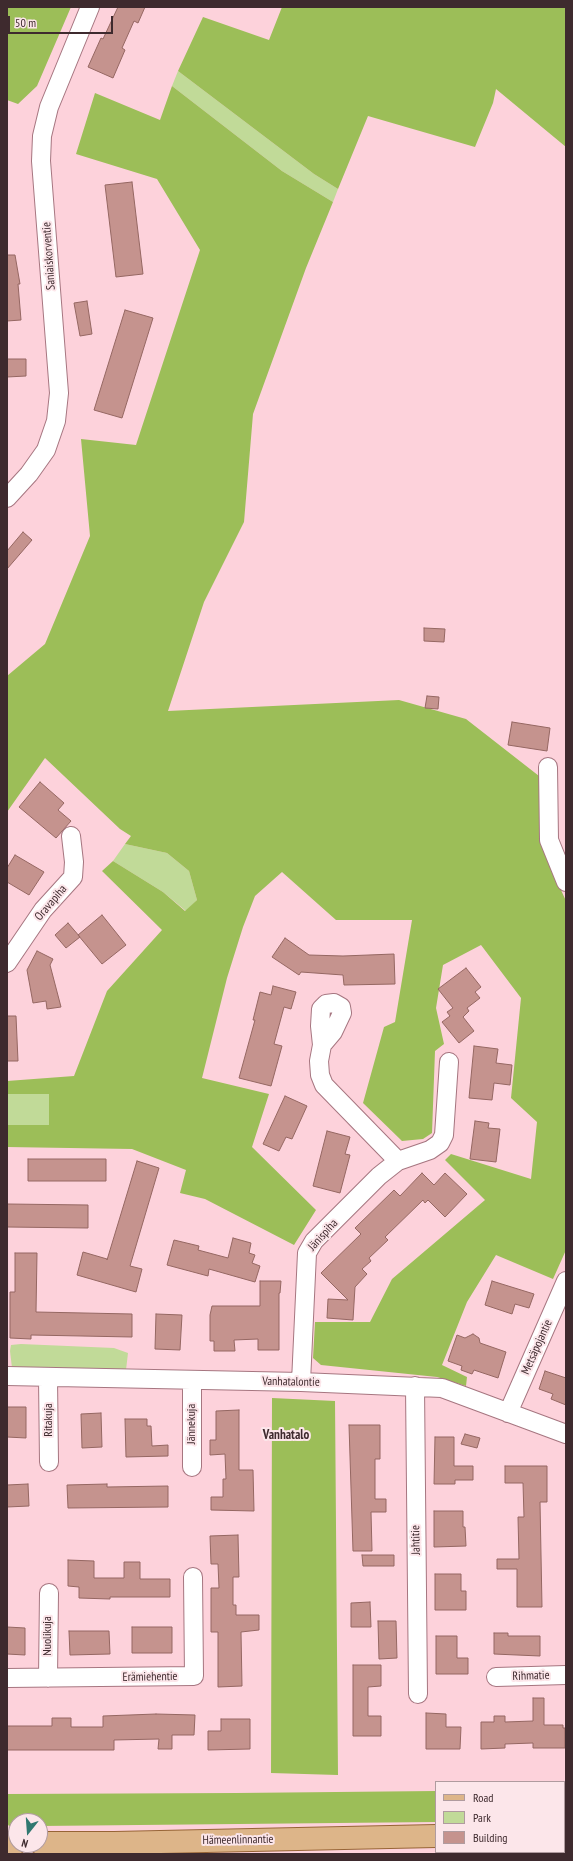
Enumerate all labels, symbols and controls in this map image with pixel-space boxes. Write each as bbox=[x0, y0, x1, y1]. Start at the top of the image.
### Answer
scale bar bbox=[10, 8, 115, 34]
text: 50 m bbox=[15, 15, 36, 30]
street label: Saniaiskorventie bbox=[39, 222, 59, 290]
street label: Oravapiha bbox=[32, 882, 70, 924]
street label: Jänispiha bbox=[305, 1216, 341, 1254]
street label: Metsäpojantie bbox=[518, 1317, 556, 1377]
street label: Vanhatalontie bbox=[262, 1374, 320, 1390]
street label: Ritakuja bbox=[42, 1403, 56, 1437]
street label: Jännekuja bbox=[185, 1404, 199, 1444]
district label: Vanhatalo bbox=[263, 1427, 309, 1443]
street label: Jahtitie bbox=[409, 1525, 423, 1555]
street label: Nuolikuja bbox=[41, 1616, 55, 1656]
street label: Rihmatie bbox=[512, 1668, 550, 1684]
street label: Erämiehentie bbox=[122, 1669, 178, 1685]
legend bbox=[435, 1781, 565, 1853]
text: Road bbox=[473, 1790, 493, 1805]
text: Park bbox=[473, 1810, 491, 1825]
north arrow bbox=[8, 1813, 48, 1853]
text: Building bbox=[473, 1830, 508, 1845]
street label: Hämeenlinnantie bbox=[202, 1832, 274, 1848]
text: N bbox=[20, 1836, 30, 1851]

